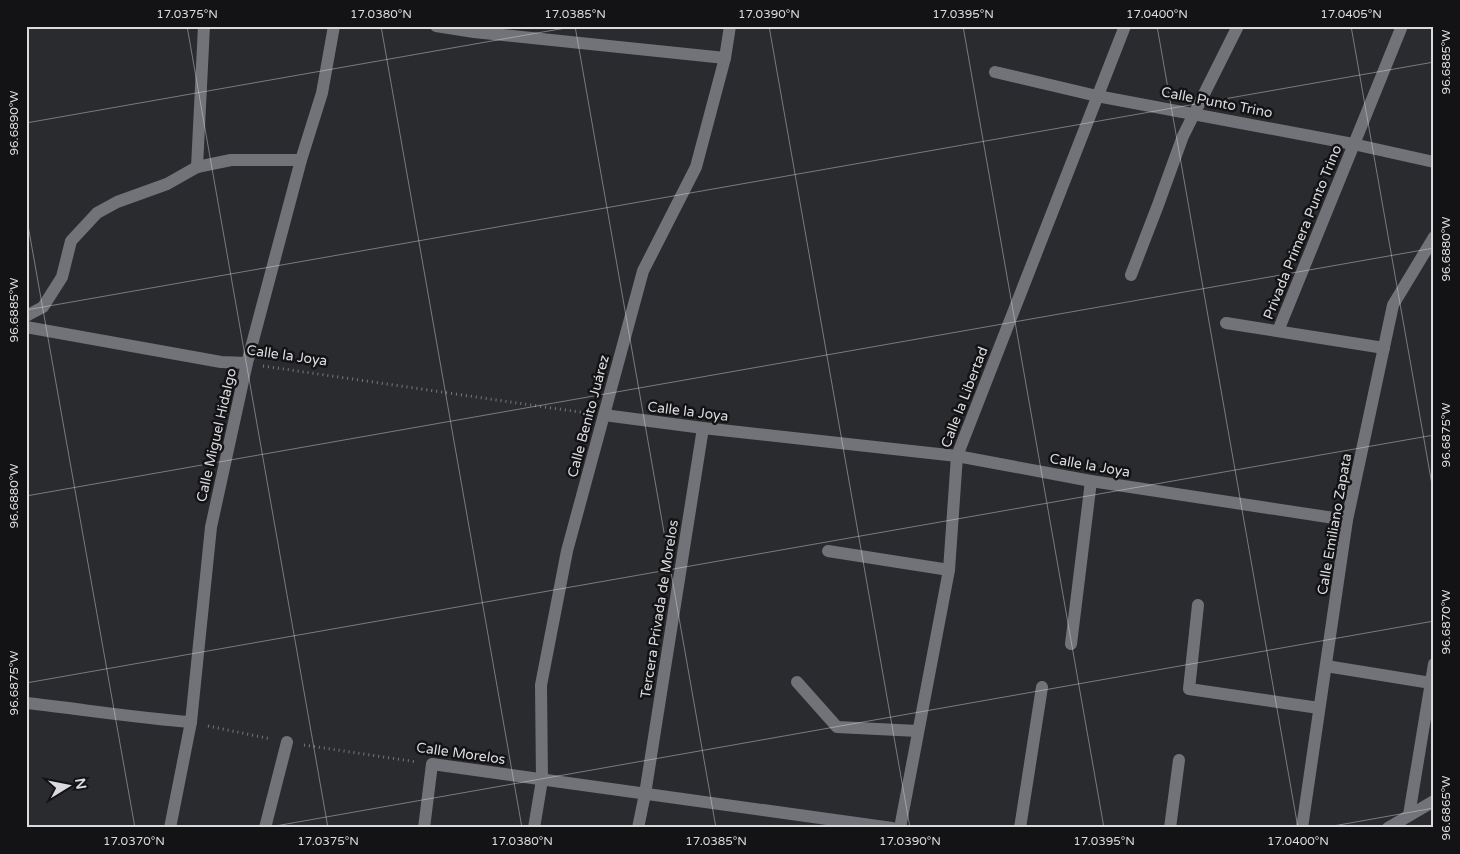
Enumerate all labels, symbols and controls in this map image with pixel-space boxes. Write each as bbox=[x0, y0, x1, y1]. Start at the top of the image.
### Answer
text: 17.0375°N bbox=[156, 7, 218, 21]
text: 17.0380°N bbox=[350, 7, 412, 21]
text: 17.0385°N bbox=[544, 7, 606, 21]
text: 17.0390°N bbox=[738, 7, 800, 21]
text: 17.0395°N bbox=[932, 7, 994, 21]
text: 17.0400°N bbox=[1126, 7, 1188, 21]
text: 17.0405°N bbox=[1320, 7, 1382, 21]
text: 96.6885°W bbox=[1439, 30, 1453, 94]
street label: Calle Punto Trino bbox=[1160, 83, 1274, 122]
text: 96.6890°W bbox=[7, 90, 21, 156]
street label: Privada Primera Punto Trino bbox=[1260, 142, 1345, 322]
text: 96.6880°W bbox=[1439, 216, 1453, 282]
text: 96.6885°W bbox=[7, 278, 21, 342]
street label: Calle la Joya bbox=[245, 341, 328, 370]
street label: Calle la Libertad bbox=[937, 344, 992, 450]
street label: Calle Benito Juárez bbox=[564, 353, 613, 479]
street label: Calle Miguel Hidalgo bbox=[193, 367, 240, 504]
street label: Calle la Joya bbox=[647, 398, 729, 425]
text: 96.6875°W bbox=[1439, 403, 1453, 467]
street label: Calle la Joya bbox=[1048, 450, 1131, 481]
street label: Calle Emiliano Zapata bbox=[1314, 452, 1355, 596]
text: 96.6880°W bbox=[7, 463, 21, 529]
street label: Tercera Privada de Morelos bbox=[637, 518, 682, 700]
text: 96.6870°W bbox=[1439, 589, 1453, 655]
text: 96.6875°W bbox=[7, 651, 21, 715]
street label: Calle Morelos bbox=[415, 739, 507, 768]
north arrow bbox=[42, 762, 92, 812]
text: 96.6865°W bbox=[1439, 776, 1453, 840]
text: N bbox=[71, 777, 90, 791]
text: 17.0370°N bbox=[103, 834, 165, 848]
text: 17.0375°N bbox=[297, 834, 359, 848]
text: 17.0380°N bbox=[491, 834, 553, 848]
text: 17.0385°N bbox=[685, 834, 747, 848]
text: 17.0390°N bbox=[879, 834, 941, 848]
text: 17.0395°N bbox=[1073, 834, 1135, 848]
text: 17.0400°N bbox=[1267, 834, 1329, 848]

